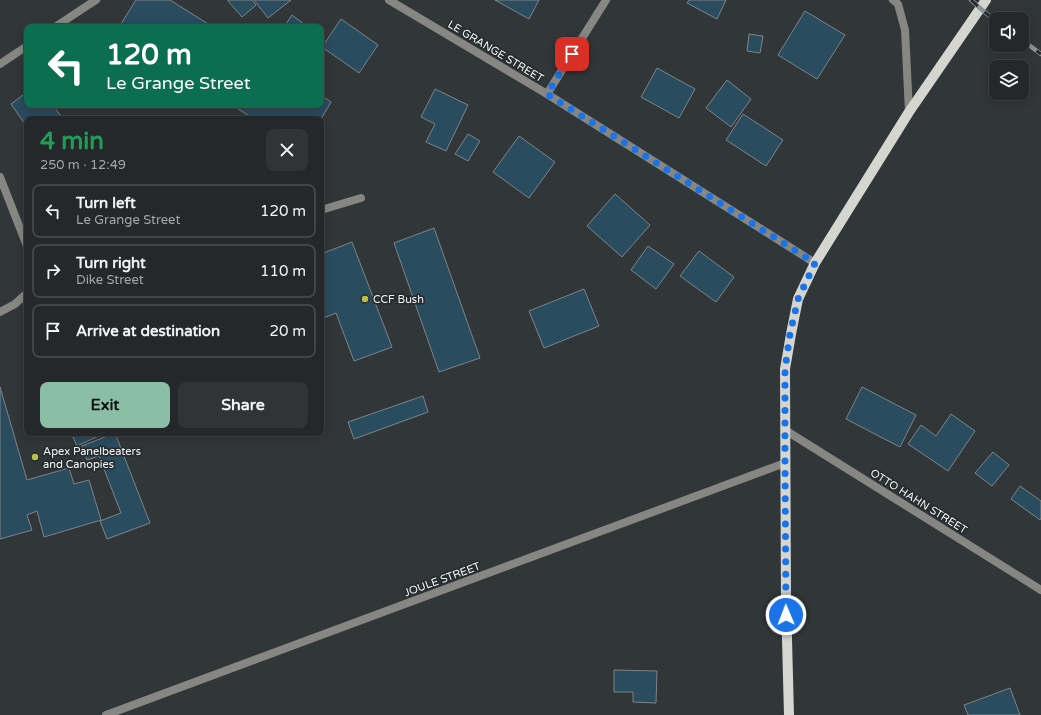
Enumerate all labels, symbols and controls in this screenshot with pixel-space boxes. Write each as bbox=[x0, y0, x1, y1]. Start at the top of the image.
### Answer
map controls bbox=[989, 12, 1029, 100]
button: sound bbox=[989, 12, 1029, 52]
street label: LE GRANGE STREET bbox=[446, 18, 546, 85]
pin bbox=[555, 37, 589, 71]
text: 120 m bbox=[106, 38, 192, 72]
icon: left bbox=[40, 40, 92, 92]
icon: arrive bbox=[561, 43, 583, 65]
button: layers bbox=[989, 60, 1029, 100]
text: Le Grange Street bbox=[106, 72, 251, 94]
text: 4 min bbox=[40, 127, 104, 156]
button: close bbox=[266, 129, 308, 171]
text: 250 m · 12:49 bbox=[40, 157, 126, 173]
text: Turn left bbox=[76, 194, 136, 212]
icon: left bbox=[42, 200, 64, 222]
text: 120 m bbox=[260, 202, 306, 220]
text: Le Grange Street bbox=[76, 212, 180, 228]
text: Turn right bbox=[76, 254, 146, 272]
icon: right bbox=[42, 260, 64, 282]
text: 110 m bbox=[260, 262, 306, 280]
text: Dike Street bbox=[76, 272, 144, 288]
place label: CCF Bush bbox=[373, 293, 424, 306]
marker: CCF Bush bbox=[360, 294, 370, 304]
icon: arrive bbox=[42, 320, 64, 342]
text: Arrive at destination bbox=[76, 322, 220, 340]
text: 20 m bbox=[269, 322, 306, 340]
button: Exit bbox=[40, 382, 170, 428]
button: Share bbox=[178, 382, 308, 428]
place label: Apex Panelbeaters and Canopies bbox=[43, 445, 141, 471]
marker: Apex Panelbeaters and Canopies bbox=[30, 452, 40, 462]
street label: OTTO HAHN STREET bbox=[868, 466, 970, 537]
street label: JOULE STREET bbox=[402, 560, 482, 599]
position arrow bbox=[765, 594, 807, 636]

